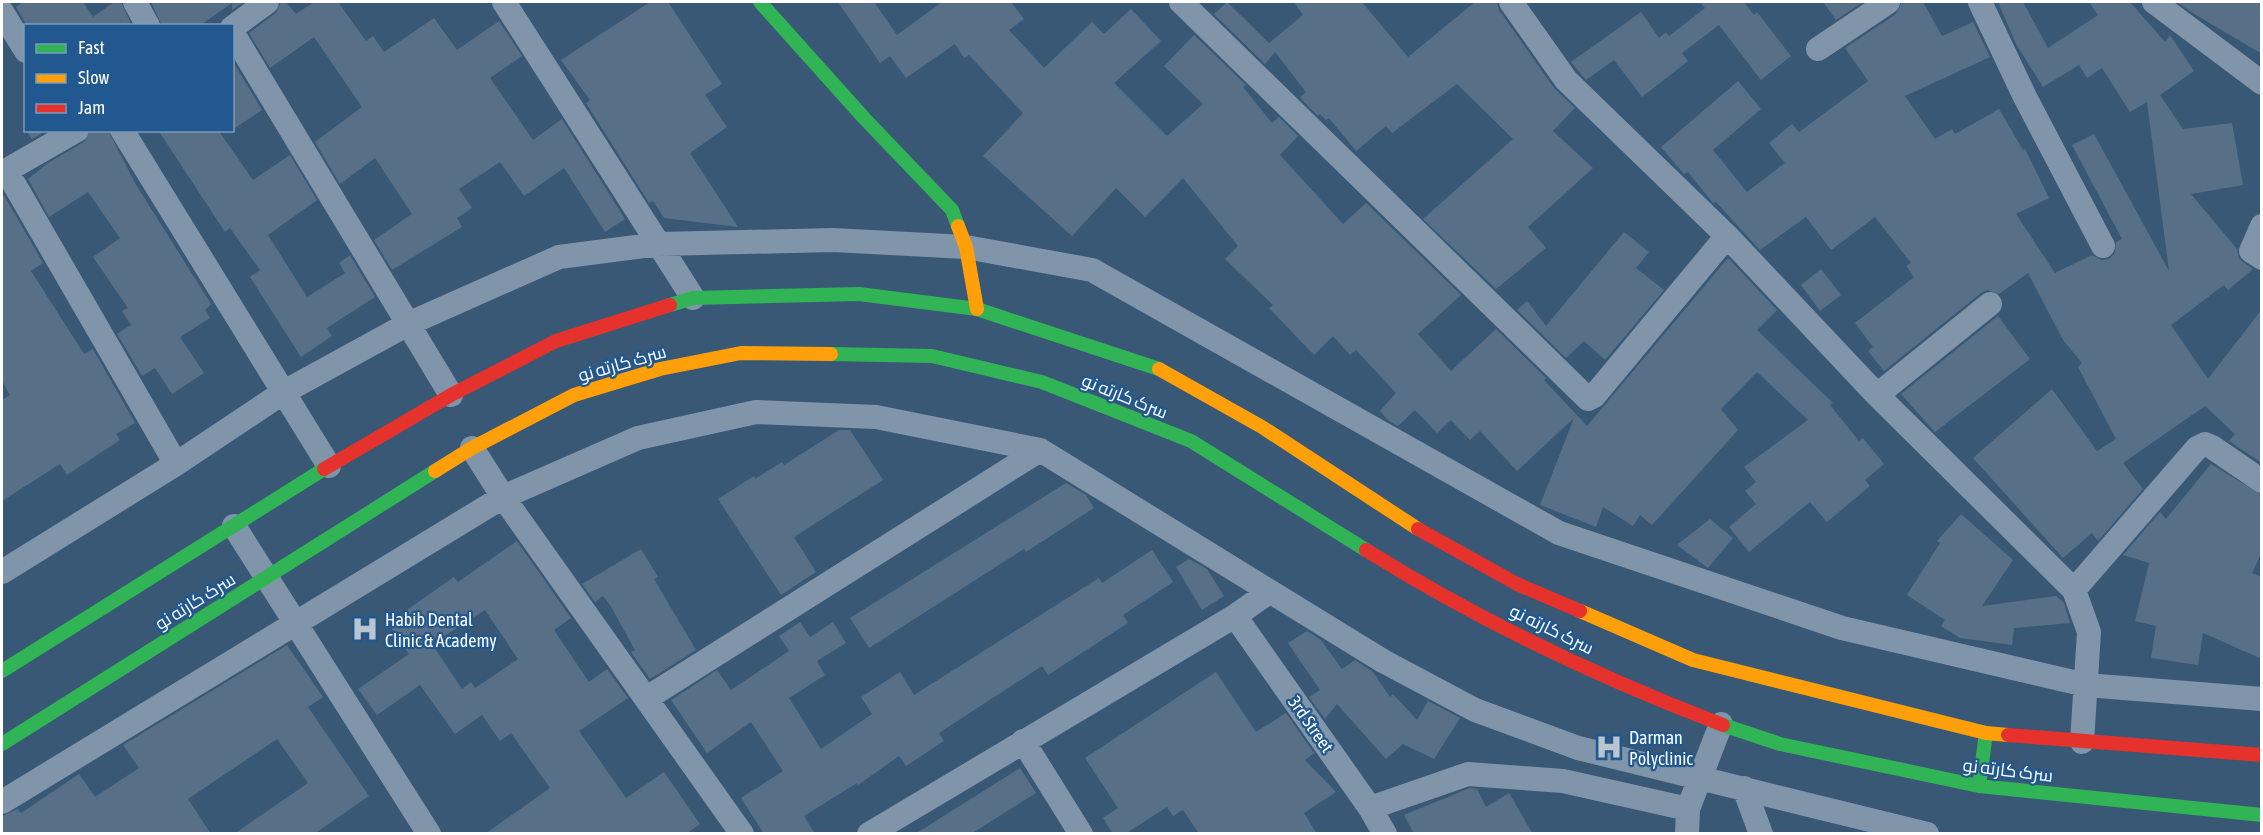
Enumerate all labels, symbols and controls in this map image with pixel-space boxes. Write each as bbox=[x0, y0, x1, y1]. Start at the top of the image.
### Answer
legend bbox=[24, 24, 234, 132]
text: Fast bbox=[78, 37, 105, 58]
text: Slow bbox=[78, 67, 109, 88]
text: Jam bbox=[78, 97, 105, 118]
street label: سرک کارته نو bbox=[575, 340, 669, 387]
street label: سرک کارته نو bbox=[1079, 369, 1171, 424]
street label: سرک کارته نو bbox=[151, 568, 240, 635]
street label: سرک کارته نو bbox=[1506, 600, 1597, 659]
place label: Habib Dental Clinic & Academy bbox=[385, 609, 497, 651]
hospital icon: Habib Dental Clinic & Academy bbox=[350, 614, 380, 644]
street label: 3rd Street bbox=[1284, 692, 1338, 756]
place label: Darman Polyclinic bbox=[1629, 727, 1693, 769]
hospital icon: Darman Polyclinic bbox=[1594, 732, 1624, 762]
street label: سرک کارته نو bbox=[1962, 754, 2054, 787]

